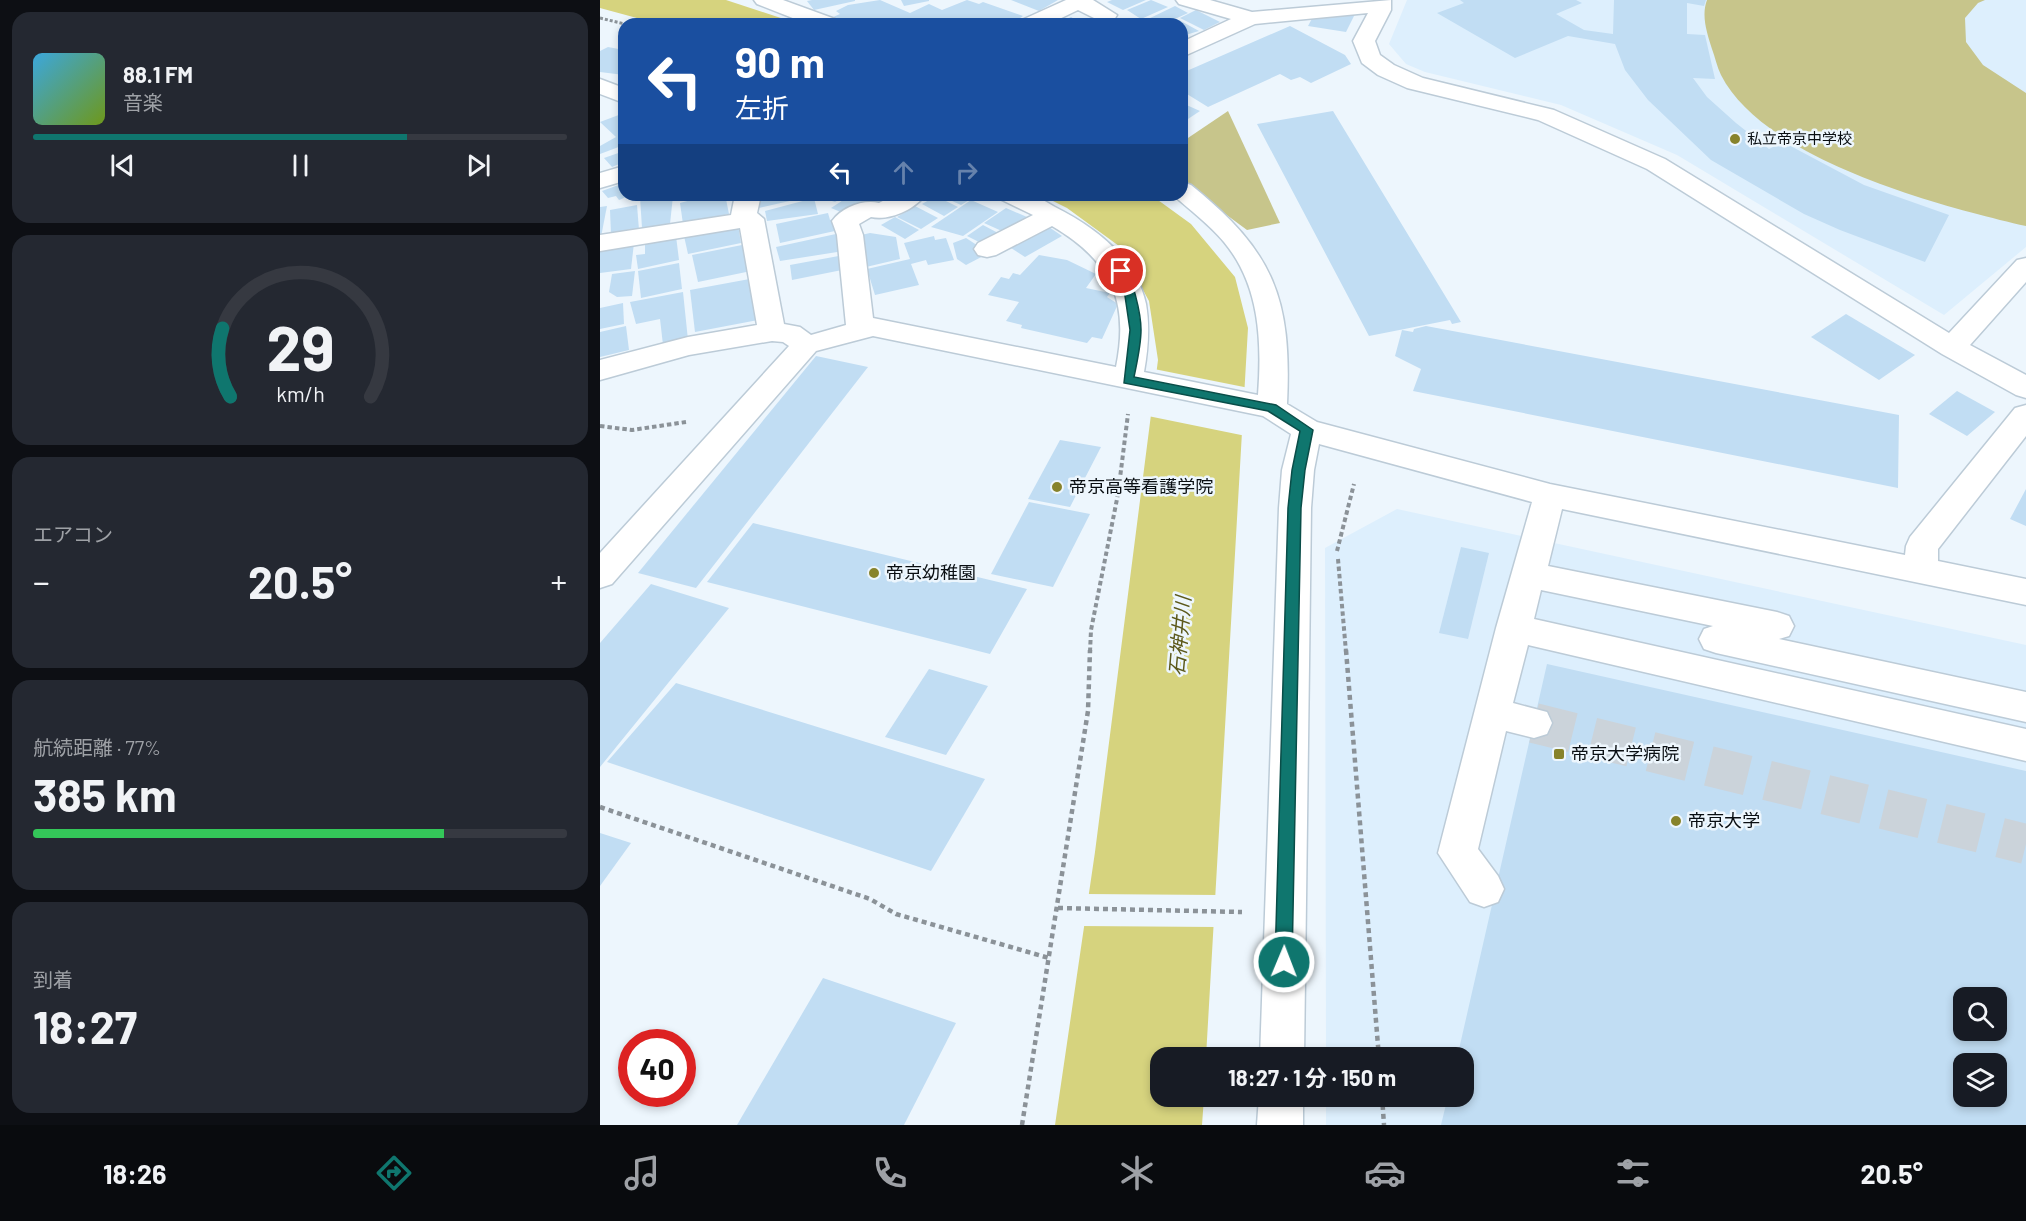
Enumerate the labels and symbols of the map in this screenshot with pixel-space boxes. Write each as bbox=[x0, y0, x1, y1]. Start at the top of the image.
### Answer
place label: 私立帝京中学校 bbox=[1747, 129, 1852, 147]
marker: 私立帝京中学校 bbox=[1728, 132, 1742, 146]
pin bbox=[1095, 245, 1146, 296]
place label: 帝京高等看護学院 bbox=[1069, 475, 1213, 497]
marker: 帝京高等看護学院 bbox=[1050, 480, 1064, 494]
place label: 帝京幼稚園 bbox=[886, 561, 976, 583]
marker: 帝京幼稚園 bbox=[867, 566, 881, 580]
water label: 石神井川 bbox=[1164, 593, 1195, 677]
place label: 帝京大学病院 bbox=[1571, 742, 1679, 764]
marker: 帝京大学病院 bbox=[1552, 747, 1566, 761]
place label: 帝京大学 bbox=[1688, 809, 1760, 831]
marker: 帝京大学 bbox=[1669, 814, 1683, 828]
position arrow bbox=[1252, 930, 1316, 994]
speed limit sign: 40 bbox=[618, 1029, 696, 1107]

